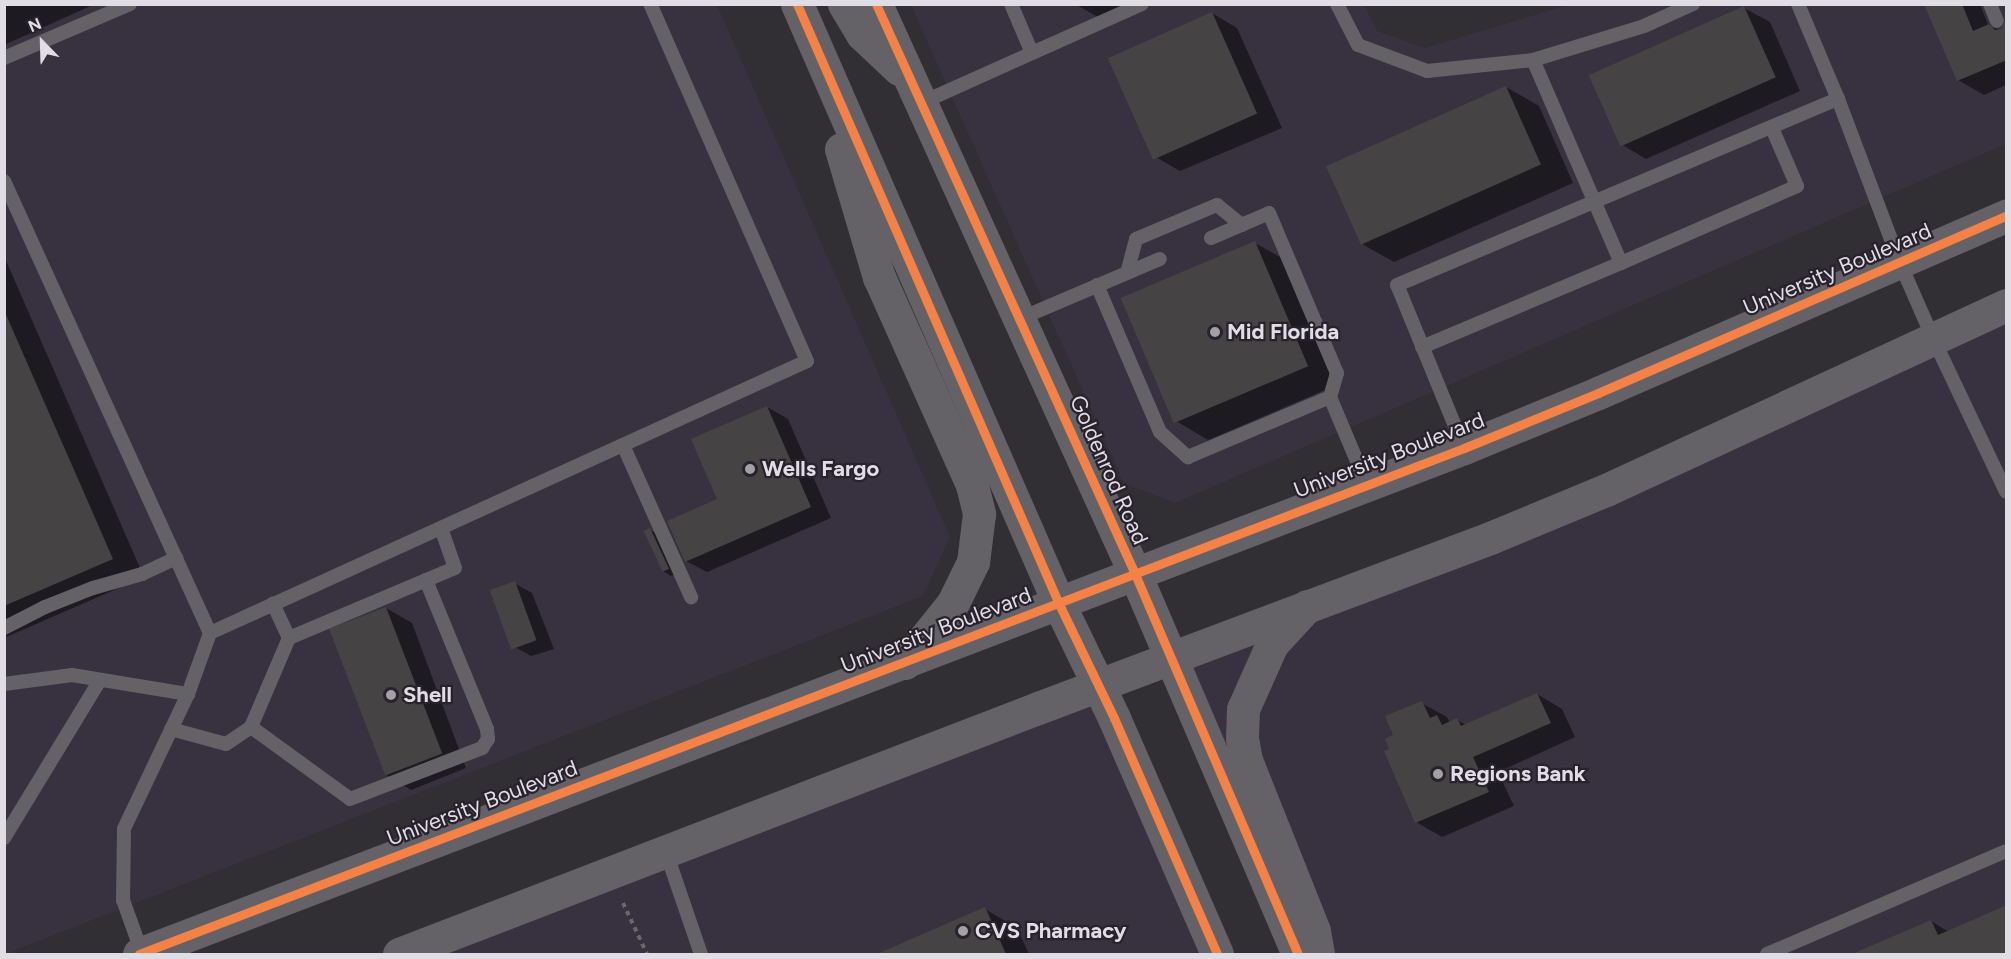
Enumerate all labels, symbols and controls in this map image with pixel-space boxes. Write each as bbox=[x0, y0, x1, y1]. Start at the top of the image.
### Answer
north arrow bbox=[12, 12, 72, 72]
text: N bbox=[25, 14, 44, 36]
street label: University Boulevard bbox=[1739, 217, 1935, 321]
place label: Mid Florida bbox=[1227, 319, 1339, 345]
marker: Mid Florida bbox=[1208, 325, 1222, 339]
street label: Goldenrod Road bbox=[1064, 391, 1154, 549]
street label: University Boulevard bbox=[1290, 406, 1488, 504]
place label: Wells Fargo bbox=[762, 456, 879, 482]
marker: Wells Fargo bbox=[743, 462, 757, 476]
street label: University Boulevard bbox=[837, 581, 1035, 679]
place label: Shell bbox=[403, 682, 452, 708]
marker: Shell bbox=[384, 688, 398, 702]
street label: University Boulevard bbox=[383, 754, 581, 852]
place label: Regions Bank bbox=[1450, 761, 1586, 787]
marker: Regions Bank bbox=[1431, 767, 1445, 781]
place label: CVS Pharmacy bbox=[975, 918, 1126, 944]
marker: CVS Pharmacy bbox=[956, 924, 970, 938]

